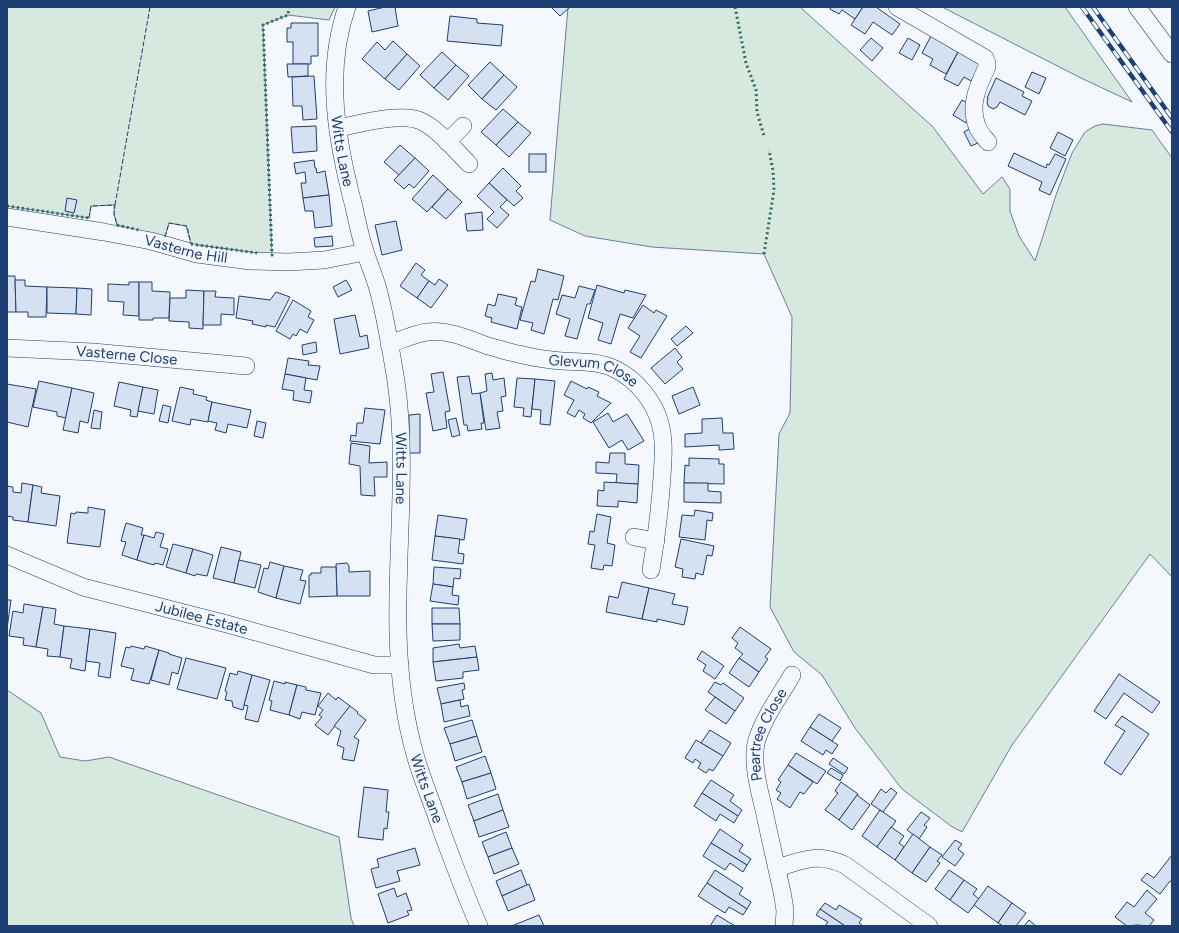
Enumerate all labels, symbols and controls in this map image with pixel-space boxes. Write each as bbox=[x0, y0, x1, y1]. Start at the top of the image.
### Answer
street label: Witts Lane bbox=[327, 115, 358, 189]
street label: Vasterne Hill bbox=[143, 231, 229, 267]
street label: Vasterne Close bbox=[76, 342, 178, 369]
street label: Glevum Close bbox=[548, 351, 642, 391]
street label: Witts Lane bbox=[392, 432, 410, 504]
street label: Jubilee Estate bbox=[154, 597, 250, 638]
street label: Peartree Close bbox=[746, 685, 791, 783]
street label: Witts Lane bbox=[406, 752, 447, 826]

